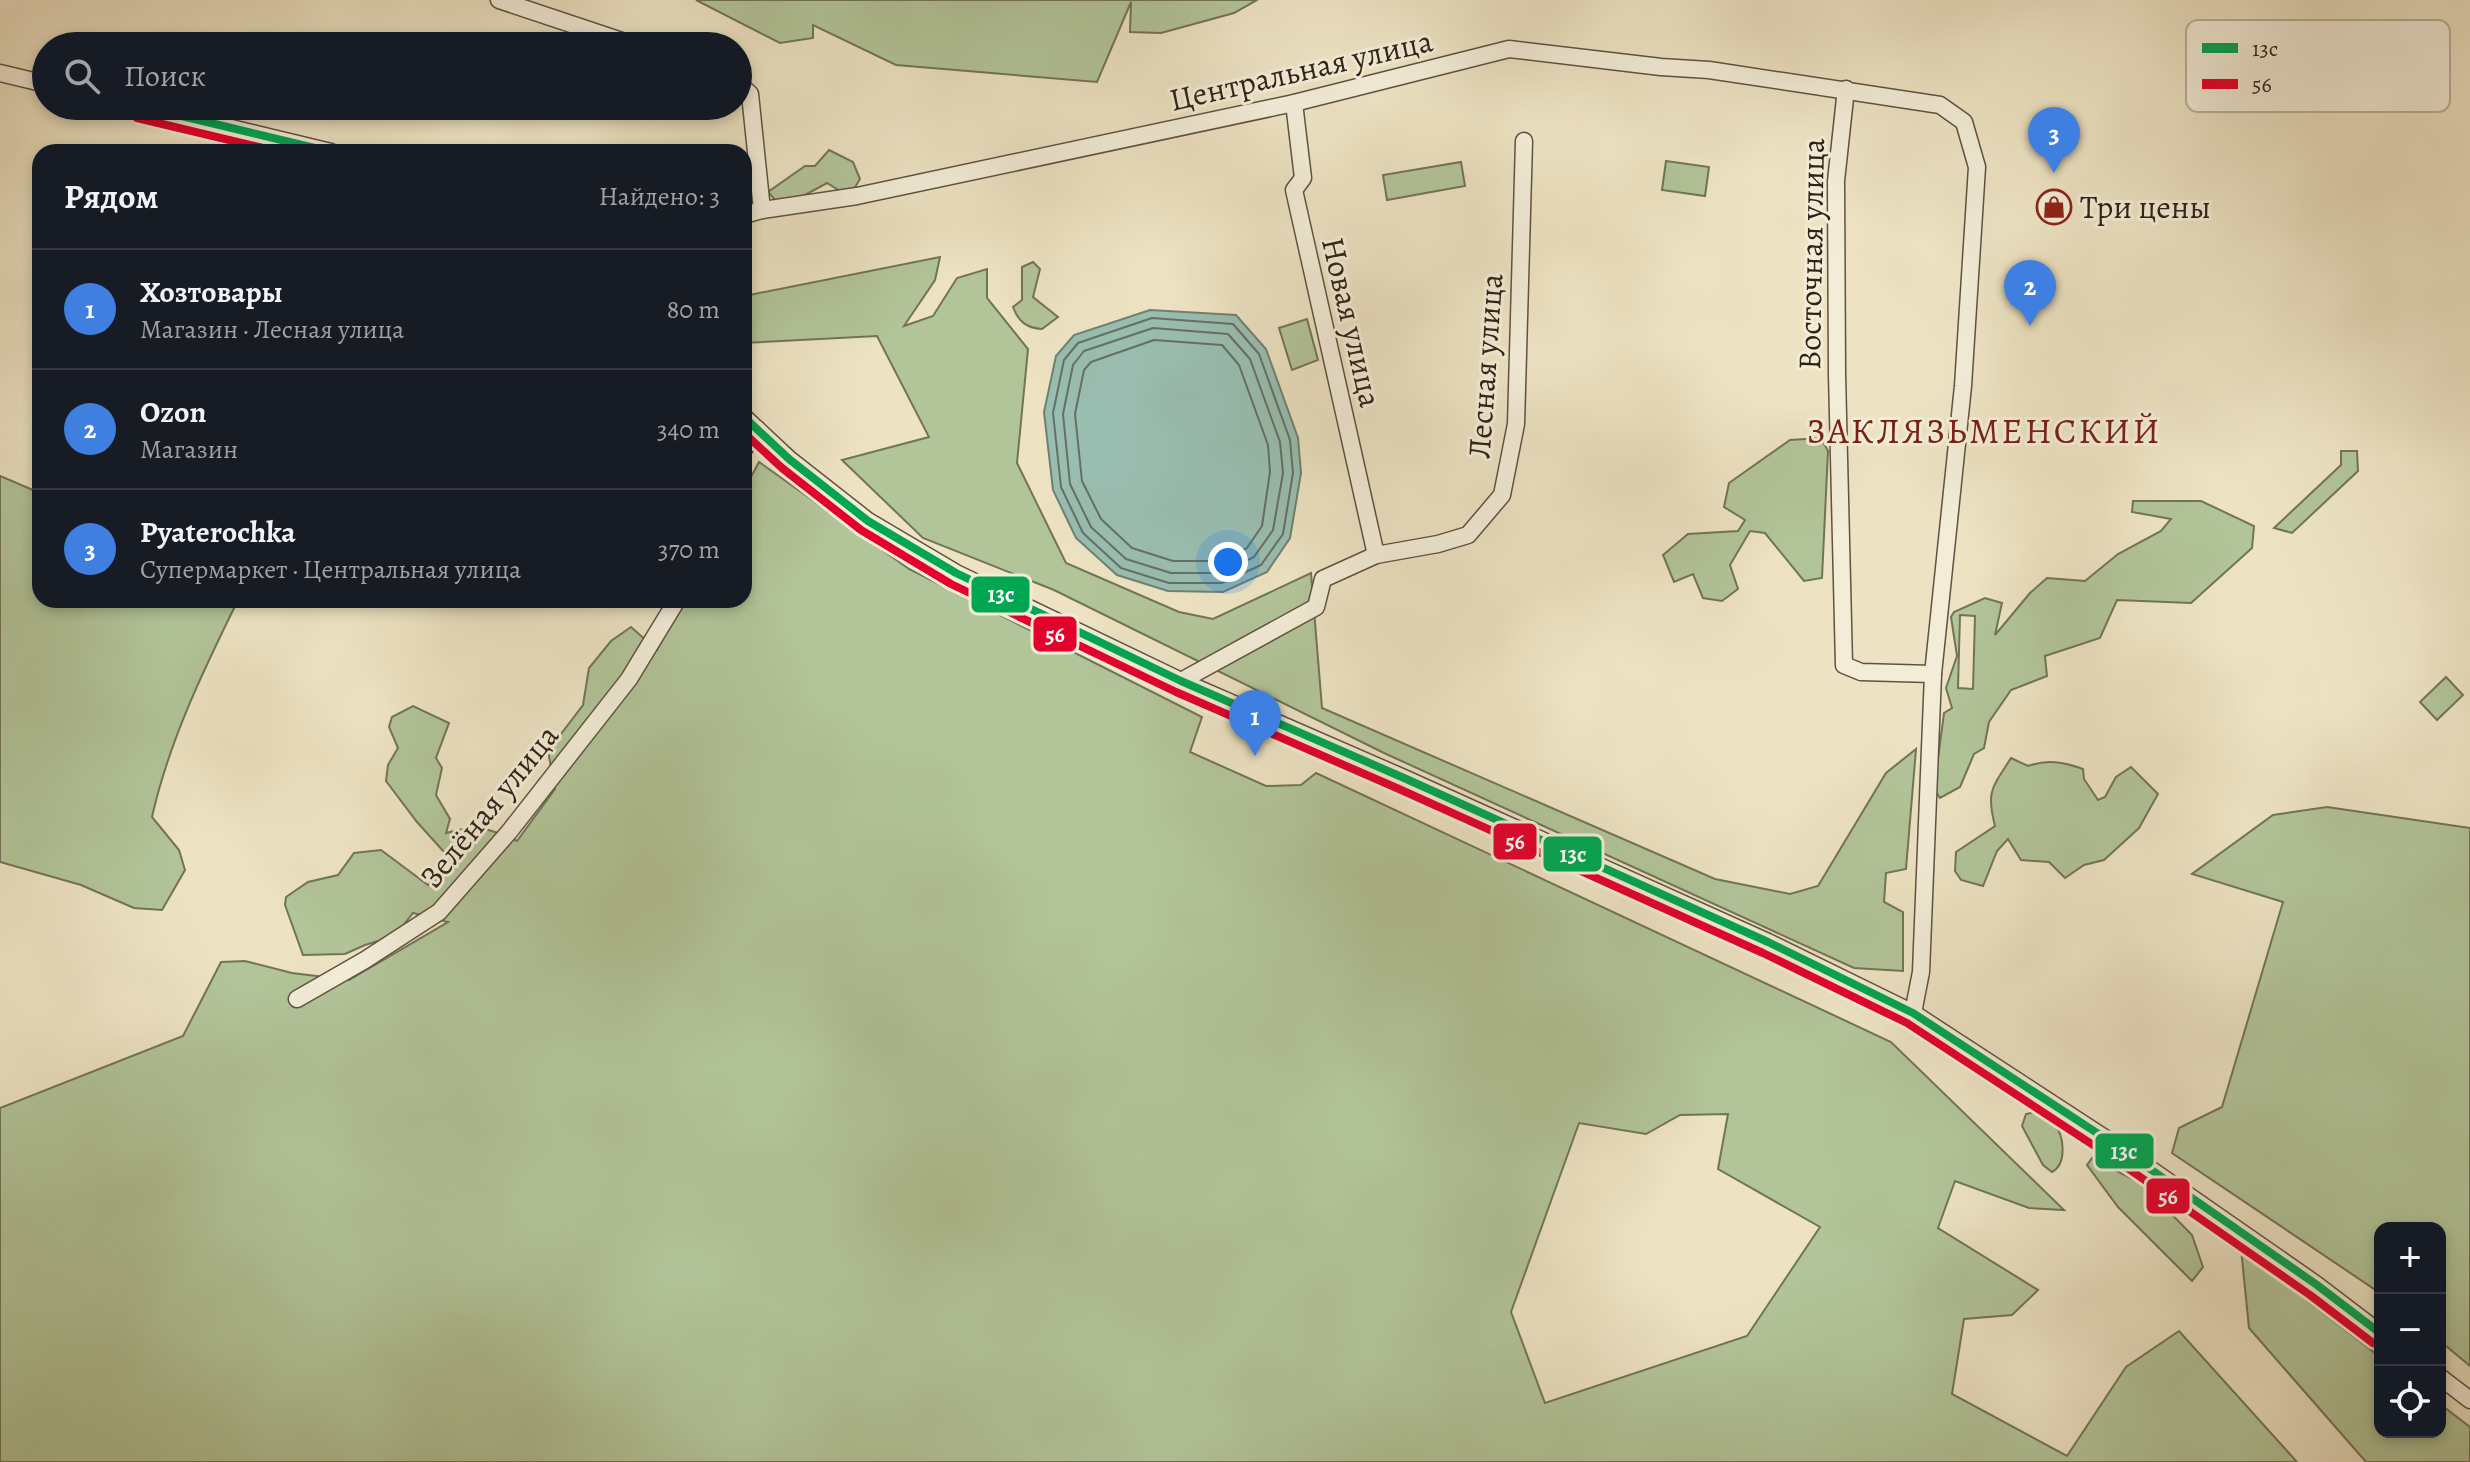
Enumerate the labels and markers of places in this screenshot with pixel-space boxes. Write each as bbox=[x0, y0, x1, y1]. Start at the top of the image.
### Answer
pin: 3 bbox=[2028, 107, 2080, 173]
place label: Три цены bbox=[2080, 185, 2211, 229]
shop icon: Три цены bbox=[2035, 188, 2073, 226]
pin: 2 bbox=[2004, 260, 2056, 326]
pin: 1 bbox=[1229, 690, 1281, 756]

